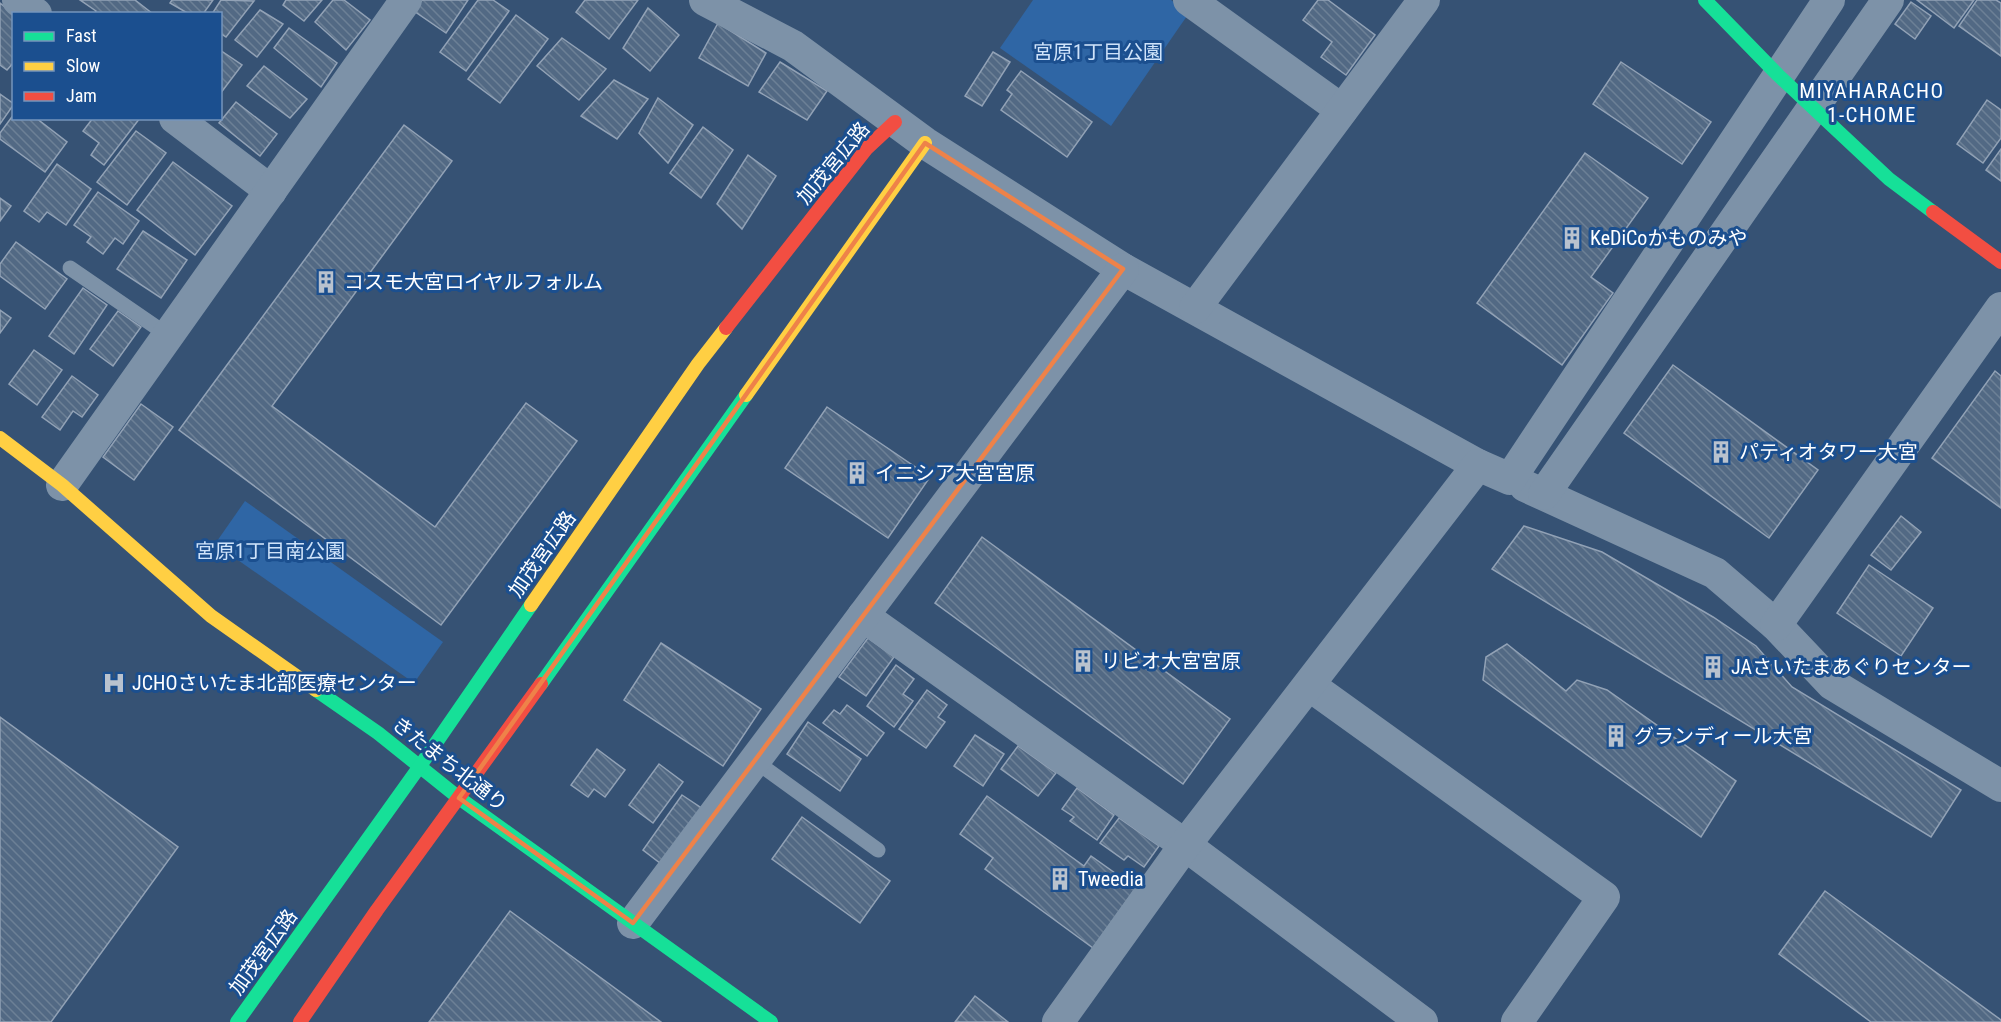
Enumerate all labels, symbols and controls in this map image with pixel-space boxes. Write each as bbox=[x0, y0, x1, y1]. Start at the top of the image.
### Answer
legend bbox=[12, 12, 222, 120]
text: Fast bbox=[66, 25, 97, 46]
park label: 宮原1丁目公園 bbox=[1033, 40, 1163, 64]
text: Slow bbox=[66, 55, 101, 76]
district label: MIYAHARACHO 1-CHOME bbox=[1799, 79, 1945, 127]
text: Jam bbox=[66, 85, 97, 106]
street label: 加茂宮広路 bbox=[792, 117, 874, 209]
building icon: KeDiCoかものみや bbox=[1559, 225, 1585, 251]
place label: KeDiCoかものみや bbox=[1590, 226, 1747, 250]
building icon: コスモ大宮ロイヤルフォルム bbox=[313, 269, 339, 295]
place label: コスモ大宮ロイヤルフォルム bbox=[344, 270, 603, 294]
building icon: パティオタワー大宮 bbox=[1708, 439, 1734, 465]
place label: パティオタワー大宮 bbox=[1739, 440, 1918, 464]
building icon: イニシア大宮宮原 bbox=[844, 460, 870, 486]
place label: イニシア大宮宮原 bbox=[875, 461, 1035, 485]
street label: 加茂宮広路 bbox=[503, 506, 581, 602]
park label: 宮原1丁目南公園 bbox=[195, 539, 345, 563]
building icon: リビオ大宮宮原 bbox=[1070, 648, 1096, 674]
place label: リビオ大宮宮原 bbox=[1101, 649, 1241, 673]
building icon: JAさいたまあぐりセンター bbox=[1700, 654, 1726, 680]
place label: JAさいたまあぐりセンター bbox=[1731, 655, 1971, 679]
hospital icon: JCHOさいたま北部医療センター bbox=[101, 670, 127, 696]
place label: JCHOさいたま北部医療センター bbox=[132, 671, 417, 695]
street label: きたまち北通り bbox=[388, 712, 512, 816]
building icon: グランディール大宮 bbox=[1603, 723, 1629, 749]
place label: グランディール大宮 bbox=[1634, 724, 1813, 748]
building icon: Tweedia bbox=[1047, 866, 1073, 892]
place label: Tweedia bbox=[1078, 867, 1144, 891]
street label: 加茂宮広路 bbox=[224, 904, 302, 1000]

